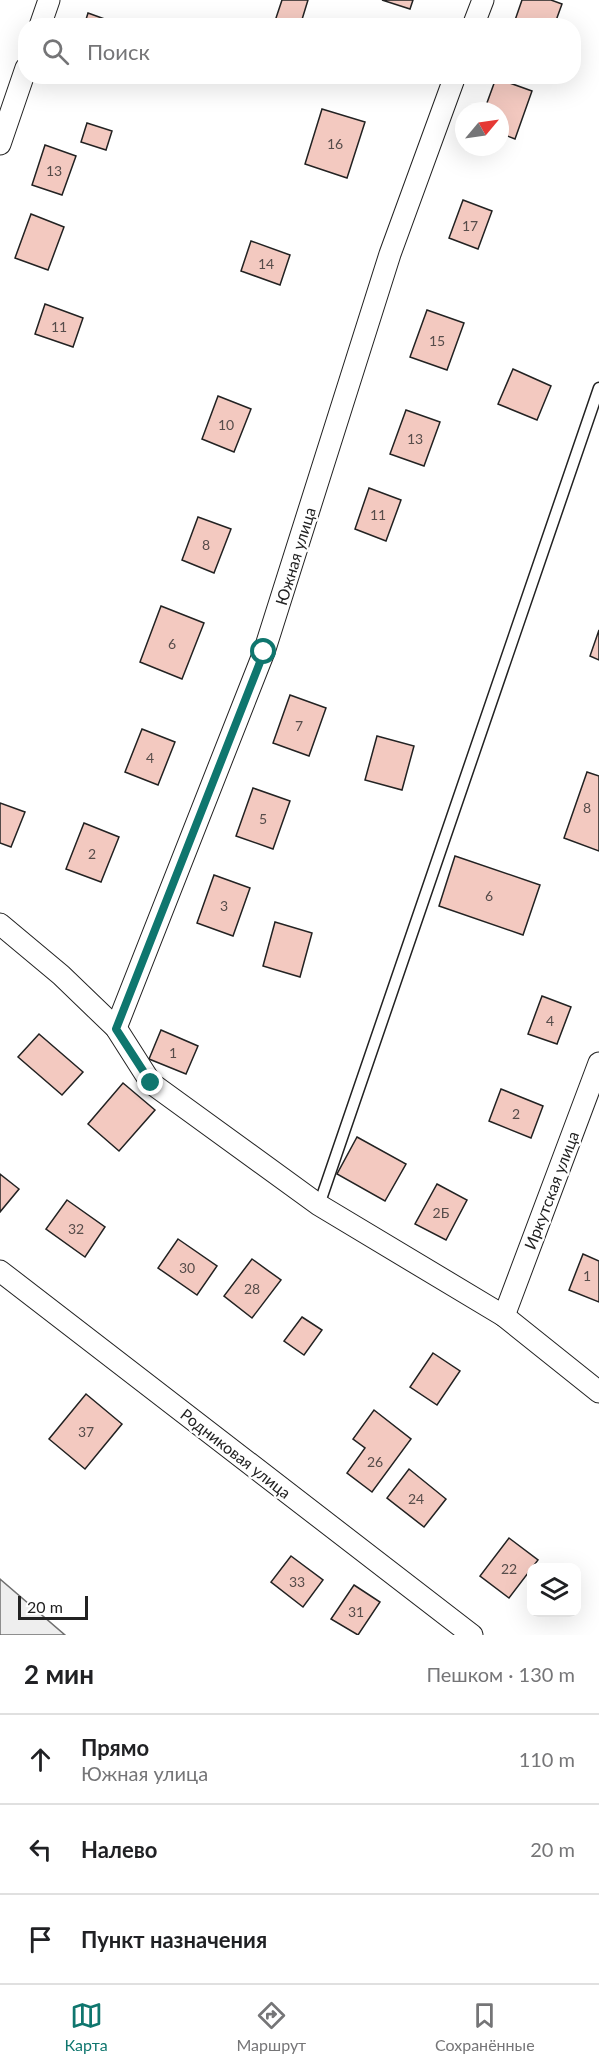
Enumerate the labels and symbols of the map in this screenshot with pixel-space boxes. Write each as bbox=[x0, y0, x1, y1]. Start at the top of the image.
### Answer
north arrow bbox=[455, 102, 509, 156]
house number: 16 bbox=[327, 135, 343, 152]
house number: 13 bbox=[46, 162, 62, 179]
house number: 17 bbox=[462, 217, 478, 234]
house number: 14 bbox=[258, 255, 274, 272]
house number: 11 bbox=[51, 318, 67, 335]
house number: 15 bbox=[429, 332, 445, 349]
house number: 10 bbox=[218, 416, 234, 433]
house number: 13 bbox=[407, 430, 423, 447]
street label: Южная улица bbox=[271, 505, 319, 607]
house number: 11 bbox=[370, 506, 386, 523]
house number: 8 bbox=[202, 536, 210, 553]
house number: 6 bbox=[168, 635, 176, 652]
route start bbox=[250, 638, 276, 664]
house number: 7 bbox=[295, 717, 303, 734]
house number: 4 bbox=[146, 749, 154, 766]
house number: 8 bbox=[583, 799, 591, 816]
house number: 5 bbox=[259, 810, 267, 827]
house number: 2 bbox=[88, 845, 96, 862]
house number: 6 bbox=[485, 887, 493, 904]
house number: 3 bbox=[220, 897, 228, 914]
house number: 4 bbox=[546, 1012, 554, 1029]
house number: 1 bbox=[169, 1044, 177, 1061]
route end bbox=[137, 1069, 163, 1095]
house number: 2 bbox=[512, 1105, 520, 1122]
street label: Иркутская улица bbox=[520, 1128, 582, 1252]
house number: 2Б bbox=[433, 1204, 450, 1221]
house number: 32 bbox=[68, 1220, 84, 1237]
house number: 30 bbox=[179, 1259, 195, 1276]
house number: 1 bbox=[583, 1267, 591, 1284]
house number: 28 bbox=[244, 1280, 260, 1297]
street label: Родниковая улица bbox=[177, 1404, 295, 1502]
house number: 37 bbox=[78, 1423, 94, 1440]
house number: 26 bbox=[367, 1453, 383, 1470]
house number: 24 bbox=[408, 1490, 424, 1507]
house number: 22 bbox=[501, 1560, 517, 1577]
house number: 33 bbox=[289, 1573, 305, 1590]
scale bar bbox=[18, 1593, 88, 1620]
house number: 31 bbox=[348, 1603, 364, 1620]

